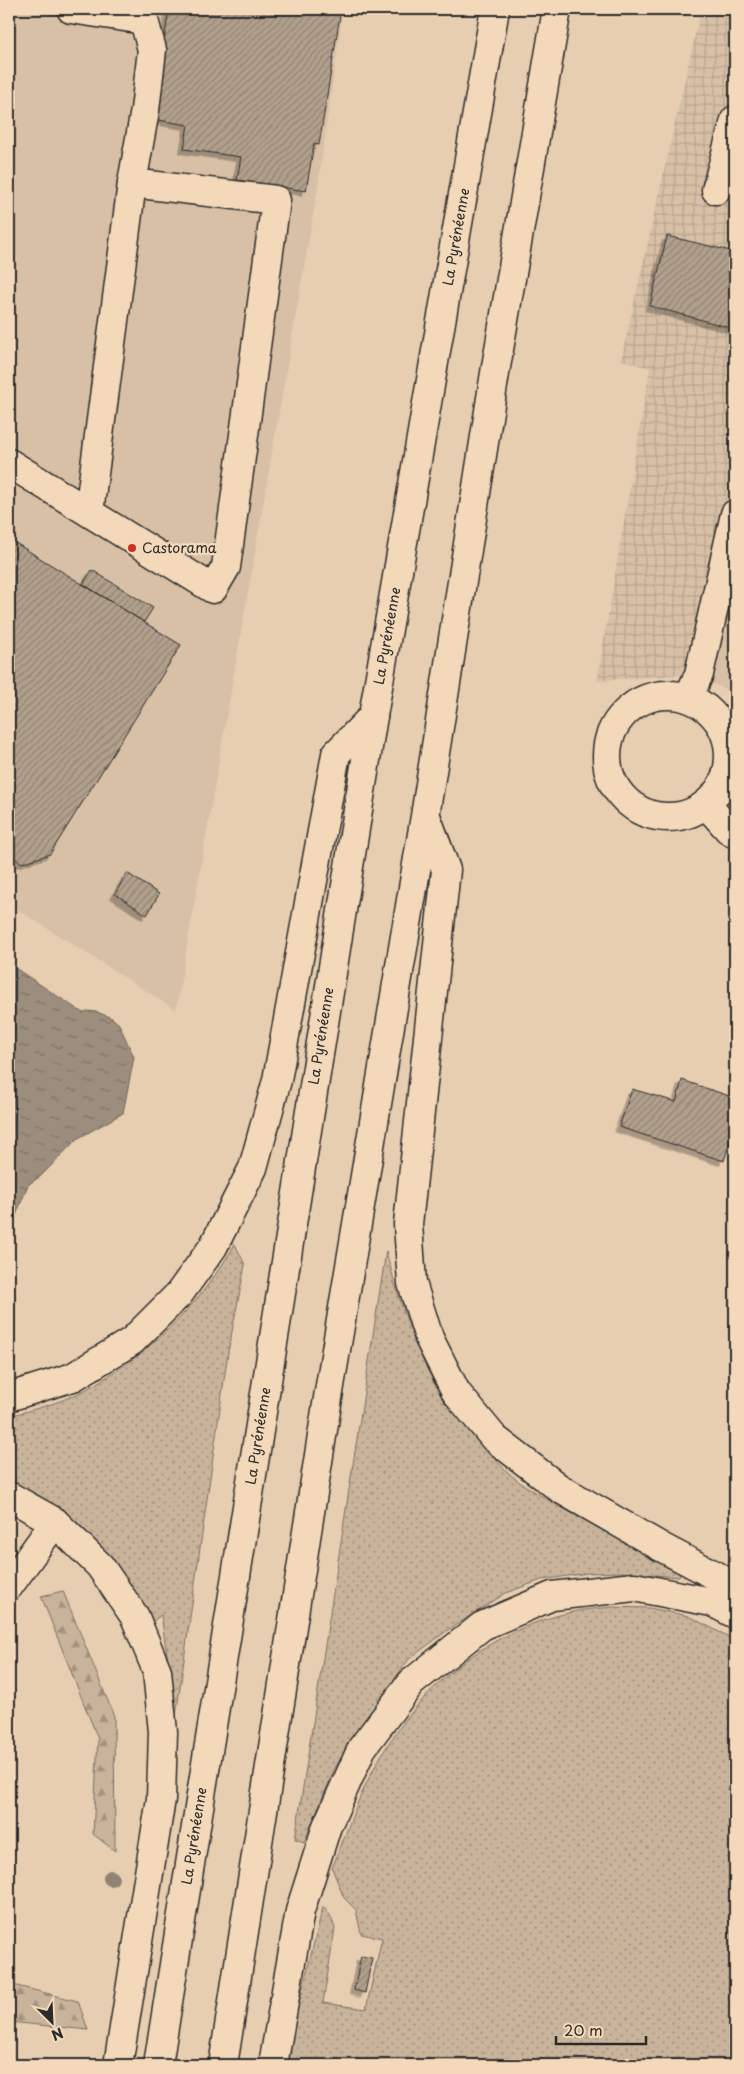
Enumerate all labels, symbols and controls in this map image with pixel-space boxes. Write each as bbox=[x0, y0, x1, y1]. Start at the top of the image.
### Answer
street label: La Pyrénéenne bbox=[437, 187, 474, 287]
place label: Castorama bbox=[142, 537, 217, 558]
marker: Castorama bbox=[126, 542, 138, 554]
street label: La Pyrénéenne bbox=[368, 586, 405, 686]
street label: La Pyrénéenne bbox=[302, 986, 339, 1086]
street label: La Pyrénéenne bbox=[239, 1386, 276, 1486]
street label: La Pyrénéenne bbox=[175, 1786, 212, 1886]
north arrow bbox=[28, 1996, 78, 2046]
scale bar bbox=[556, 2014, 646, 2046]
text: 20 m bbox=[564, 2018, 603, 2041]
text: N bbox=[48, 2022, 67, 2046]

